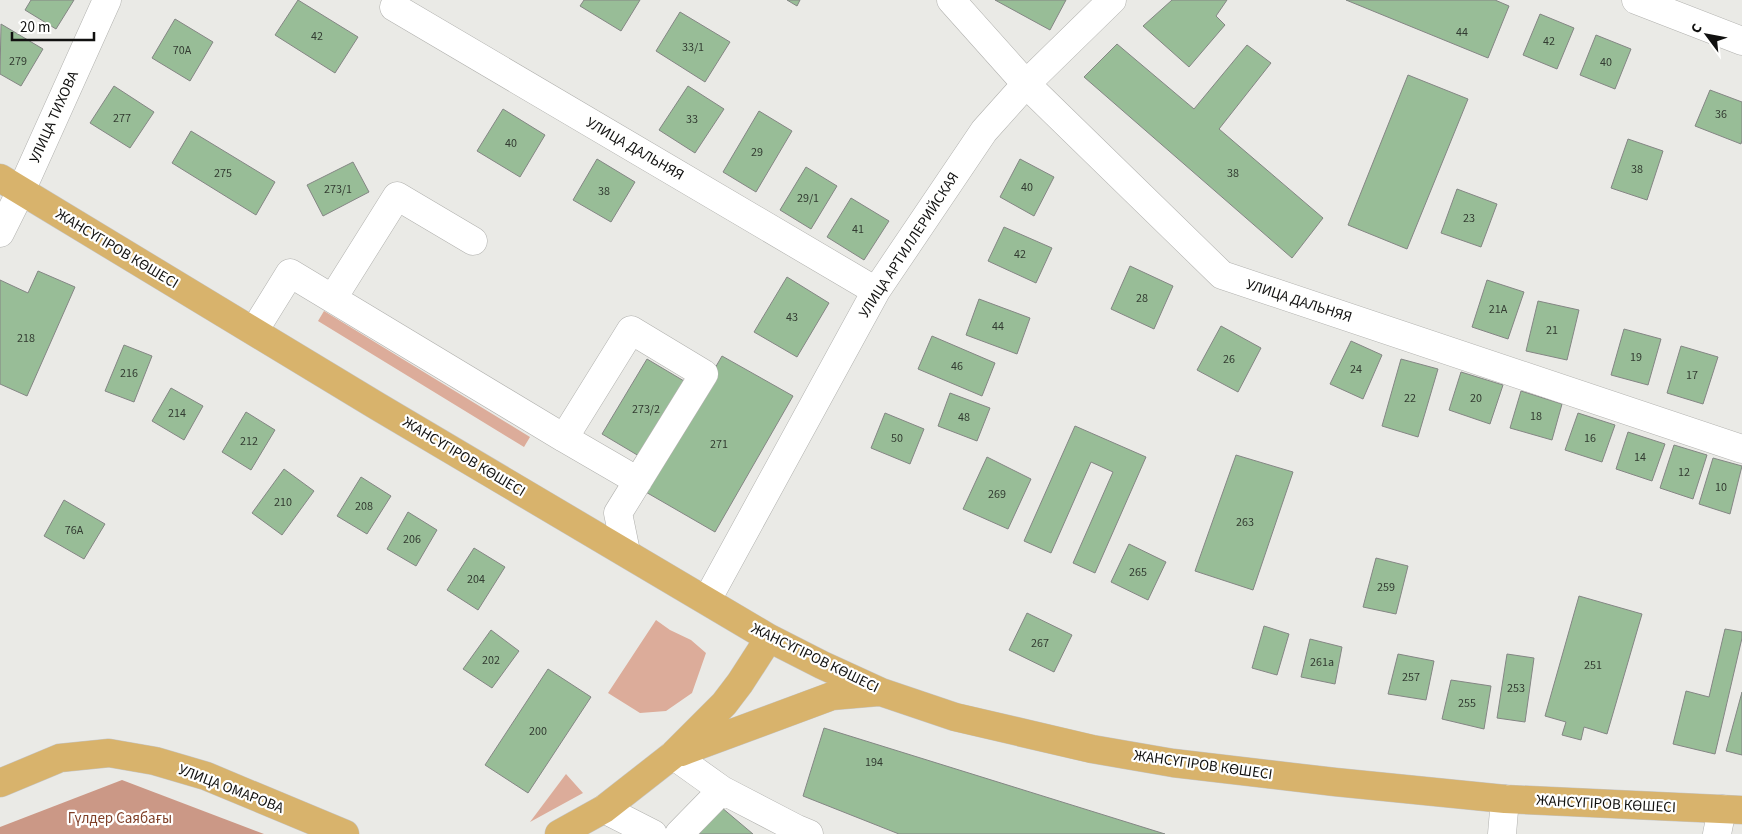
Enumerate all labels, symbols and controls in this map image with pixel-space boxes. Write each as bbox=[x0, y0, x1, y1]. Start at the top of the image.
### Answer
scale bar bbox=[12, 10, 95, 42]
north arrow bbox=[1682, 10, 1732, 60]
text: 20 m bbox=[20, 17, 50, 38]
text: С bbox=[1686, 20, 1707, 37]
house number: 44 bbox=[1456, 24, 1468, 41]
house number: 42 bbox=[311, 28, 323, 45]
house number: 42 bbox=[1543, 33, 1555, 50]
house number: 33/1 bbox=[682, 39, 704, 56]
house number: 70А bbox=[173, 42, 192, 59]
house number: 279 bbox=[9, 53, 27, 70]
house number: 40 bbox=[1600, 54, 1612, 71]
street label: УЛИЦА ТИХОВА bbox=[24, 67, 84, 167]
house number: 36 bbox=[1715, 106, 1727, 123]
house number: 277 bbox=[113, 110, 131, 127]
house number: 33 bbox=[686, 111, 698, 128]
street label: УЛИЦА ДАЛЬНЯЯ bbox=[582, 112, 688, 186]
house number: 40 bbox=[505, 135, 517, 152]
house number: 29 bbox=[751, 144, 763, 161]
house number: 38 bbox=[1631, 161, 1643, 178]
house number: 275 bbox=[214, 165, 232, 182]
house number: 38 bbox=[1227, 165, 1239, 182]
street label: УЛИЦА АРТИЛЛЕРИЙСКАЯ bbox=[854, 168, 964, 322]
house number: 40 bbox=[1021, 179, 1033, 196]
house number: 273/1 bbox=[324, 181, 352, 198]
house number: 38 bbox=[598, 183, 610, 200]
house number: 29/1 bbox=[797, 190, 819, 207]
street label: ЖАНСҮГІРОВ КӨШЕСІ bbox=[52, 204, 182, 294]
house number: 23 bbox=[1463, 210, 1475, 227]
house number: 41 bbox=[852, 221, 864, 238]
house number: 42 bbox=[1014, 246, 1026, 263]
street label: УЛИЦА ДАЛЬНЯЯ bbox=[1243, 274, 1355, 328]
house number: 28 bbox=[1136, 290, 1148, 307]
house number: 21А bbox=[1489, 301, 1508, 318]
house number: 43 bbox=[786, 309, 798, 326]
house number: 44 bbox=[992, 318, 1004, 335]
house number: 21 bbox=[1546, 322, 1558, 339]
house number: 218 bbox=[17, 330, 35, 347]
house number: 19 bbox=[1630, 349, 1642, 366]
house number: 26 bbox=[1223, 351, 1235, 368]
house number: 46 bbox=[951, 358, 963, 375]
house number: 24 bbox=[1350, 361, 1362, 378]
house number: 216 bbox=[120, 365, 138, 382]
house number: 17 bbox=[1686, 367, 1698, 384]
house number: 22 bbox=[1404, 390, 1416, 407]
house number: 20 bbox=[1470, 390, 1482, 407]
house number: 273/2 bbox=[632, 401, 660, 418]
house number: 214 bbox=[168, 405, 186, 422]
house number: 18 bbox=[1530, 408, 1542, 425]
house number: 48 bbox=[958, 409, 970, 426]
street label: ЖАНСҮГІРОВ КӨШЕСІ bbox=[399, 412, 529, 502]
house number: 50 bbox=[891, 430, 903, 447]
house number: 16 bbox=[1584, 430, 1596, 447]
house number: 212 bbox=[240, 433, 258, 450]
house number: 271 bbox=[710, 436, 728, 453]
house number: 14 bbox=[1634, 449, 1646, 466]
house number: 12 bbox=[1678, 464, 1690, 481]
house number: 10 bbox=[1715, 479, 1727, 496]
house number: 269 bbox=[988, 486, 1006, 503]
house number: 210 bbox=[274, 494, 292, 511]
house number: 208 bbox=[355, 498, 373, 515]
house number: 263 bbox=[1236, 514, 1254, 531]
house number: 76А bbox=[65, 522, 84, 539]
house number: 206 bbox=[403, 531, 421, 548]
house number: 265 bbox=[1129, 564, 1147, 581]
house number: 204 bbox=[467, 571, 485, 588]
house number: 259 bbox=[1377, 579, 1395, 596]
street label: ЖАНСҮГІРОВ КӨШЕСІ bbox=[748, 618, 882, 698]
house number: 267 bbox=[1031, 635, 1049, 652]
house number: 202 bbox=[482, 652, 500, 669]
house number: 261а bbox=[1310, 654, 1334, 671]
house number: 251 bbox=[1584, 657, 1602, 674]
house number: 257 bbox=[1402, 669, 1420, 686]
house number: 253 bbox=[1507, 680, 1525, 697]
house number: 255 bbox=[1458, 695, 1476, 712]
house number: 200 bbox=[529, 723, 547, 740]
street label: ЖАНСҮГІРОВ КӨШЕСІ bbox=[1132, 745, 1274, 785]
house number: 194 bbox=[865, 754, 883, 771]
street label: УЛИЦА ОМАРОВА bbox=[175, 759, 288, 819]
street label: ЖАНСҮГІРОВ КӨШЕСІ bbox=[1536, 790, 1676, 818]
park label: Гүлдер Саябағы bbox=[68, 808, 172, 829]

